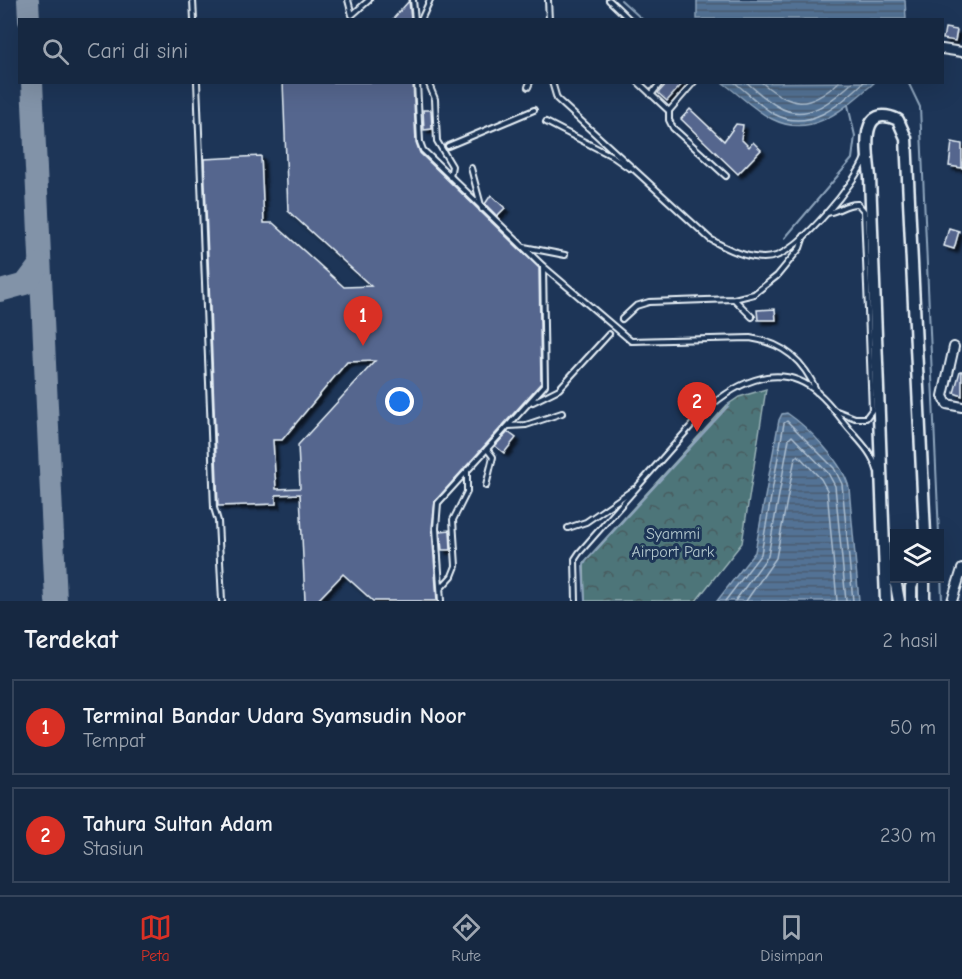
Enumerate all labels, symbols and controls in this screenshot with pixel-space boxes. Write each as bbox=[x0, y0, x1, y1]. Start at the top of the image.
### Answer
search box bbox=[18, 18, 944, 84]
icon: search bbox=[39, 35, 72, 68]
text: Cari di sini bbox=[87, 38, 188, 64]
pin: 1 bbox=[344, 296, 382, 346]
pin: 2 bbox=[678, 382, 716, 432]
your location bbox=[385, 387, 414, 416]
park label: Syammi Airport Park bbox=[631, 525, 715, 561]
map controls bbox=[890, 529, 944, 583]
button: layers bbox=[890, 529, 944, 583]
text: Terdekat bbox=[24, 625, 118, 655]
text: 2 hasil bbox=[883, 629, 938, 652]
text: Terminal Bandar Udara Syamsudin Noor bbox=[83, 703, 466, 729]
text: 1 bbox=[42, 716, 49, 739]
text: 50 m bbox=[890, 716, 936, 739]
text: Tempat bbox=[83, 729, 145, 752]
text: Tahura Sultan Adam bbox=[83, 811, 273, 837]
text: 2 bbox=[41, 824, 50, 847]
text: 230 m bbox=[880, 824, 936, 847]
text: Stasiun bbox=[83, 837, 144, 860]
tab: Peta bbox=[139, 911, 172, 965]
tab: Rute bbox=[450, 911, 483, 965]
tab: Disimpan bbox=[760, 911, 823, 965]

